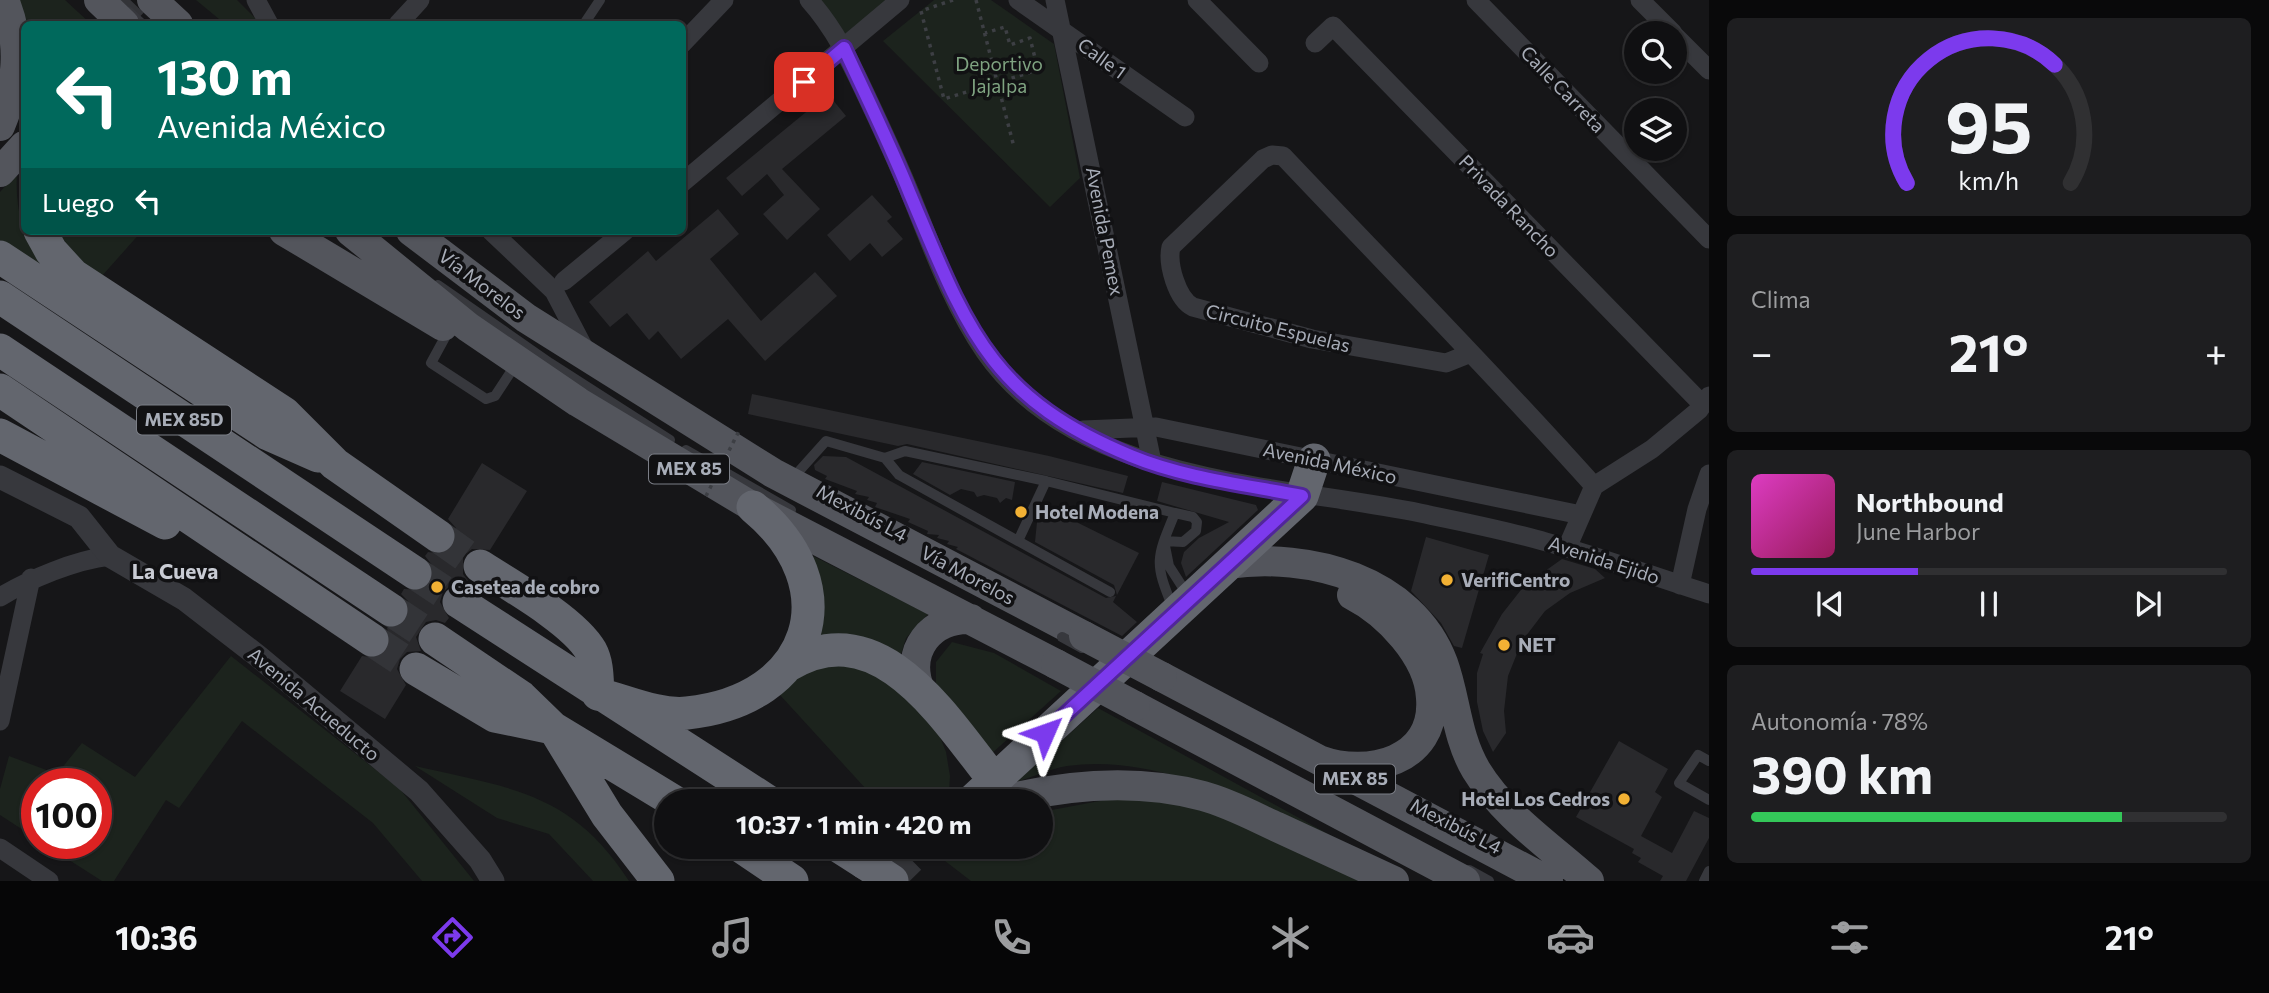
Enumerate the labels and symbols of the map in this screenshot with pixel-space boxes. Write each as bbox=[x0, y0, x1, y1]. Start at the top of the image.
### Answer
street label: Calle 1 bbox=[1074, 32, 1131, 83]
street label: Calle Carreta bbox=[1516, 40, 1610, 137]
pin bbox=[774, 52, 834, 112]
park label: Deportivo Jajalpa bbox=[955, 52, 1043, 97]
street label: Privada Rancho bbox=[1455, 150, 1564, 262]
street label: Avenida Pemex bbox=[1082, 165, 1129, 297]
street label: Vía Morelos bbox=[434, 244, 530, 324]
street label: Circuito Espuelas bbox=[1204, 298, 1353, 357]
road number: MEX 85D bbox=[137, 406, 231, 434]
street label: Avenida México bbox=[1261, 437, 1399, 488]
road number: MEX 85 bbox=[649, 454, 729, 484]
street label: Mexibús L4 bbox=[813, 479, 912, 546]
place label: Hotel Modena bbox=[1035, 500, 1159, 523]
marker: Hotel Modena bbox=[1013, 504, 1029, 520]
street label: Avenida Ejido bbox=[1546, 531, 1663, 588]
street label: Vía Morelos bbox=[917, 540, 1019, 609]
district label: La Cueva bbox=[132, 558, 218, 583]
place label: VerifiCentro bbox=[1461, 568, 1570, 591]
marker: VerifiCentro bbox=[1439, 572, 1455, 588]
place label: Casetea de cobro bbox=[451, 575, 600, 598]
marker: Casetea de cobro bbox=[429, 579, 445, 595]
place label: NET bbox=[1518, 633, 1556, 656]
marker: NET bbox=[1496, 637, 1512, 653]
street label: Avenida Acueducto bbox=[244, 642, 385, 765]
position arrow bbox=[1008, 696, 1082, 770]
road number: MEX 85 bbox=[1315, 764, 1395, 794]
speed limit sign: 100 bbox=[21, 768, 112, 859]
place label: Hotel Los Cedros bbox=[1461, 787, 1610, 810]
marker: Hotel Los Cedros bbox=[1616, 791, 1632, 807]
street label: Mexibús L4 bbox=[1407, 793, 1506, 858]

